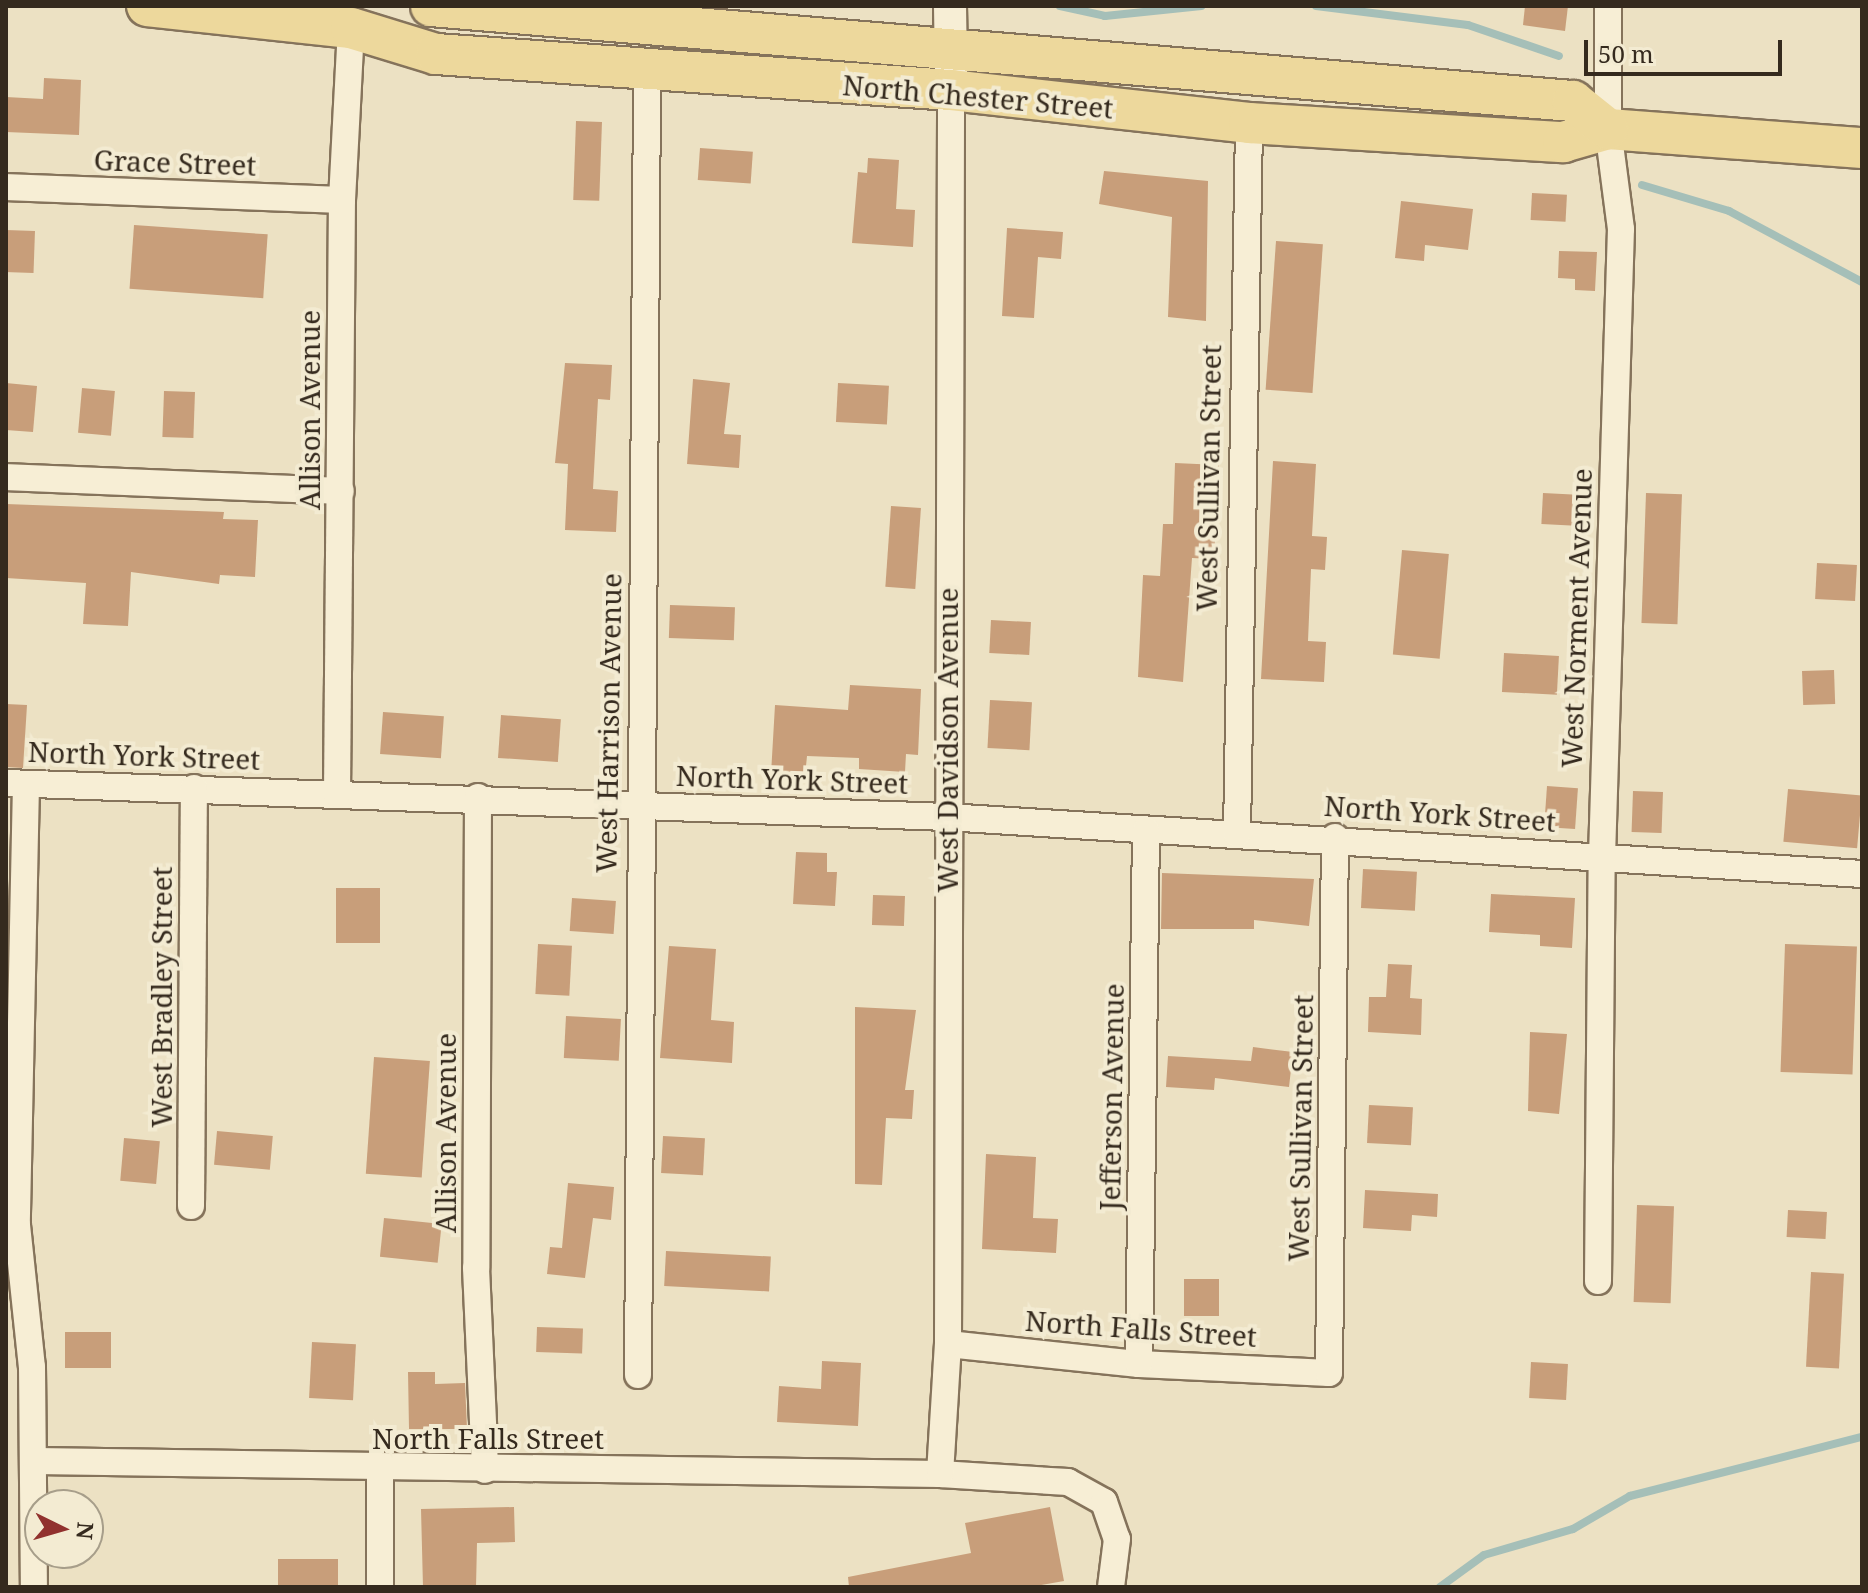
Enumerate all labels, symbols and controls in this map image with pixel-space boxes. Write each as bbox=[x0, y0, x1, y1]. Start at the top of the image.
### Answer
scale bar bbox=[1588, 24, 1786, 74]
text: 50 m bbox=[1598, 37, 1654, 70]
street label: North Chester Street bbox=[841, 67, 1115, 125]
street label: Grace Street bbox=[93, 142, 257, 182]
street label: Allison Avenue bbox=[292, 310, 326, 510]
street label: West Sullivan Street bbox=[1189, 344, 1227, 612]
street label: West Norment Avenue bbox=[1554, 468, 1598, 768]
street label: West Harrison Avenue bbox=[589, 573, 627, 873]
street label: West Davidson Avenue bbox=[930, 587, 964, 893]
street label: North York Street bbox=[27, 734, 261, 776]
street label: North York Street bbox=[675, 758, 909, 800]
street label: North York Street bbox=[1323, 788, 1557, 838]
street label: West Bradley Street bbox=[144, 866, 178, 1128]
street label: Jefferson Avenue bbox=[1092, 983, 1130, 1211]
street label: West Sullivan Street bbox=[1281, 994, 1319, 1262]
street label: Allison Avenue bbox=[428, 1033, 462, 1233]
street label: North Falls Street bbox=[1024, 1303, 1258, 1353]
street label: North Falls Street bbox=[372, 1421, 604, 1455]
north arrow bbox=[24, 1489, 104, 1569]
text: N bbox=[70, 1521, 102, 1541]

